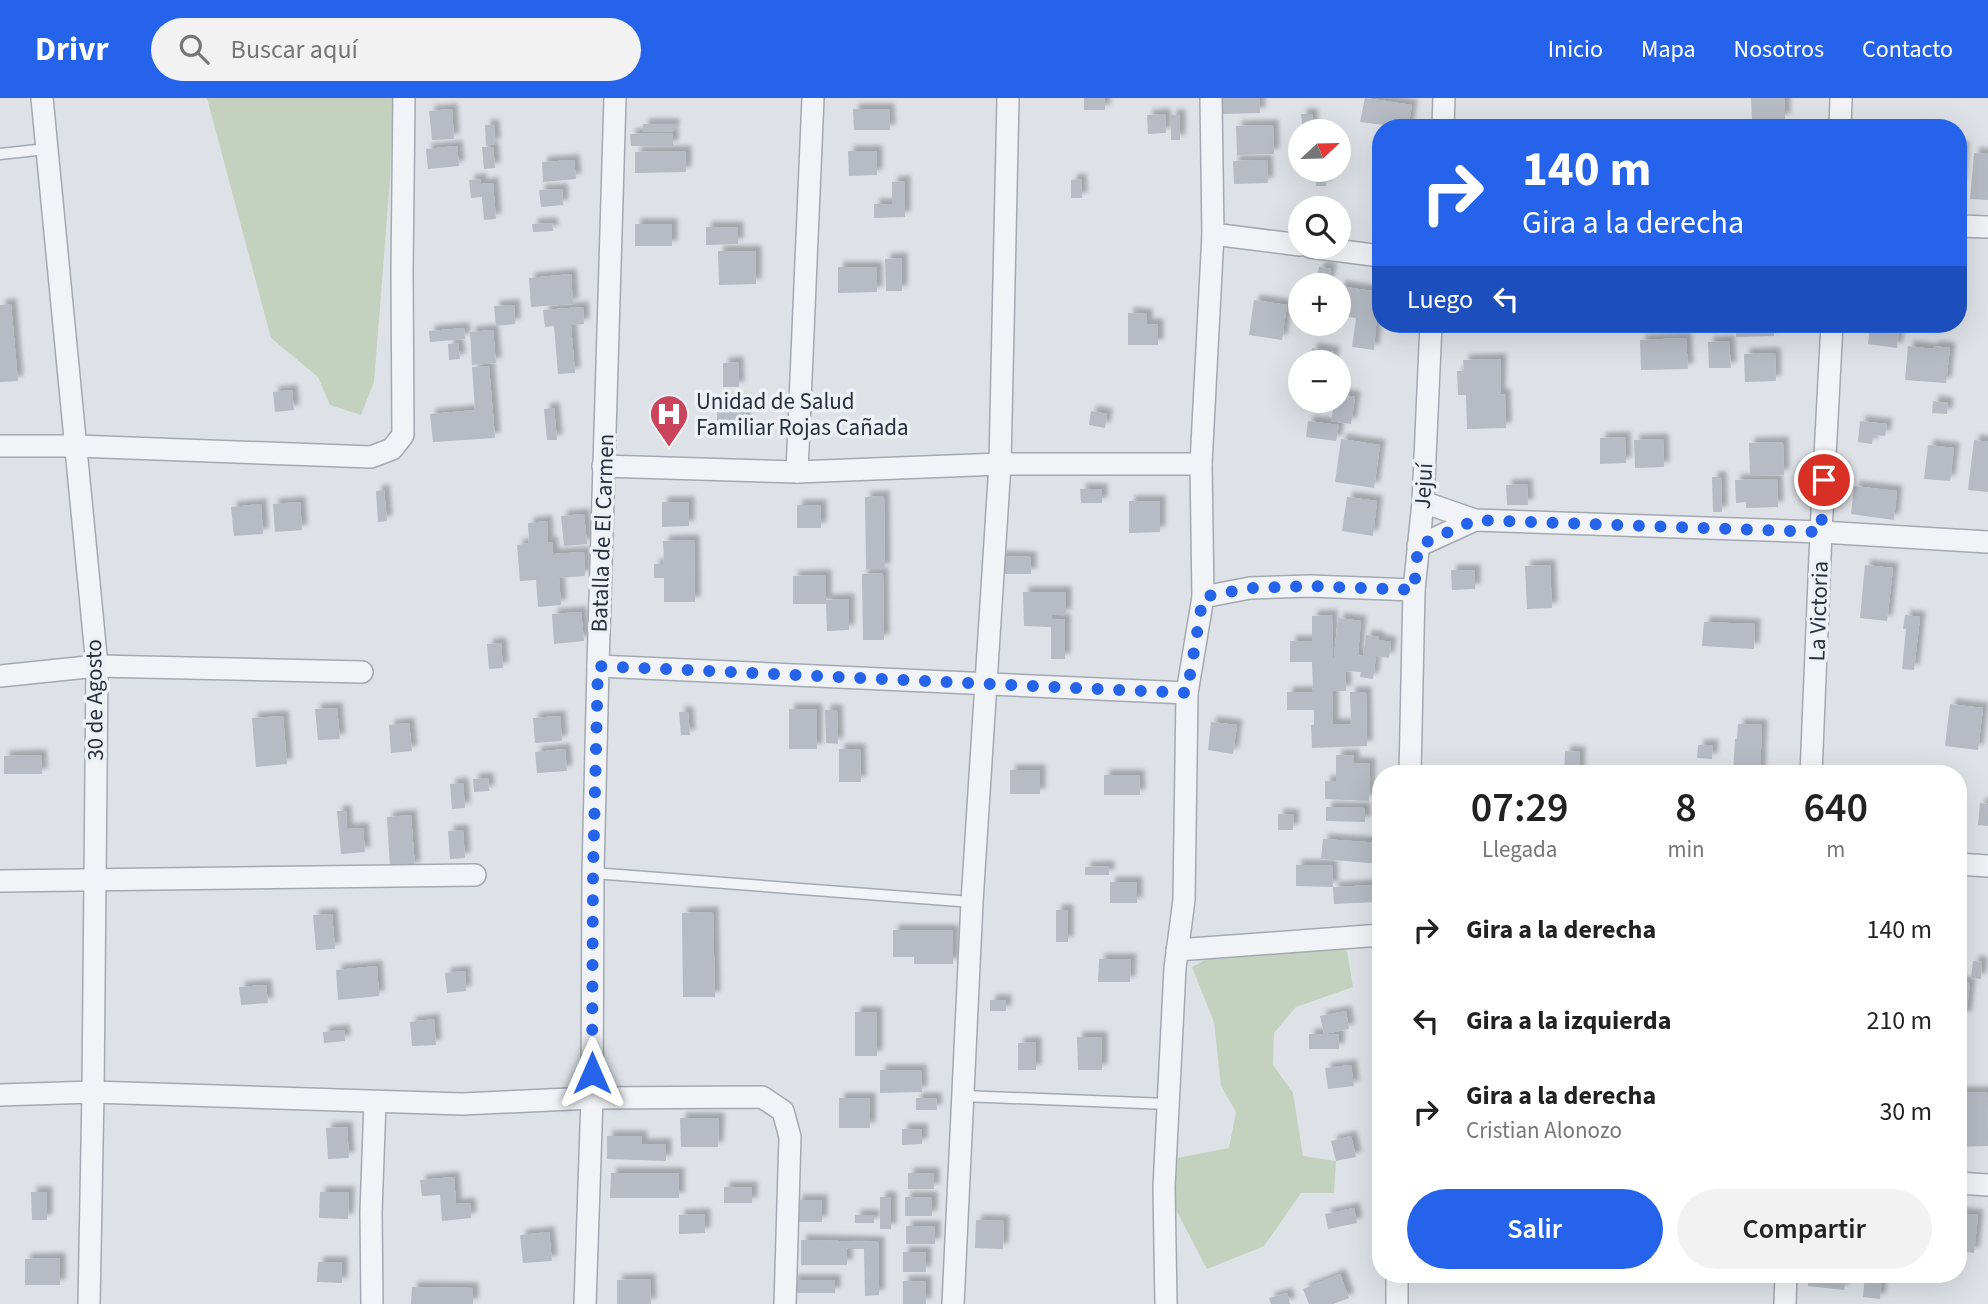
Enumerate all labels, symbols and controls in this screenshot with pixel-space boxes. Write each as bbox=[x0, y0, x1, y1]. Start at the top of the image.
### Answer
search box bbox=[151, 18, 641, 81]
text: Drivr bbox=[35, 26, 109, 73]
icon: search bbox=[175, 30, 213, 68]
text: Buscar aquí bbox=[231, 31, 358, 68]
text: Inicio bbox=[1548, 32, 1603, 67]
text: Mapa bbox=[1641, 32, 1696, 67]
text: Nosotros bbox=[1734, 32, 1824, 67]
text: Contacto bbox=[1862, 32, 1953, 67]
north arrow bbox=[1288, 119, 1351, 182]
map controls bbox=[1288, 119, 1351, 413]
text: 140 m bbox=[1522, 135, 1651, 205]
icon: right bbox=[1407, 147, 1498, 238]
button: search bbox=[1288, 196, 1351, 259]
text: Gira a la derecha bbox=[1522, 200, 1744, 246]
button: + bbox=[1288, 273, 1351, 336]
icon: left bbox=[1487, 280, 1525, 318]
text: Luego bbox=[1407, 281, 1473, 318]
button: − bbox=[1288, 350, 1351, 413]
place label: Unidad de Salud Familiar Rojas Cañada bbox=[696, 385, 909, 444]
hospital icon: Unidad de Salud Familiar Rojas Cañada bbox=[648, 393, 690, 448]
street label: Batalla de El Carmen bbox=[583, 433, 622, 633]
pin bbox=[1794, 450, 1854, 510]
street label: Jejuí bbox=[1406, 461, 1441, 510]
icon: arrive bbox=[1805, 461, 1843, 499]
street label: La Victoria bbox=[1800, 560, 1837, 662]
street label: 30 de Agosto bbox=[77, 639, 112, 761]
text: 07:29 bbox=[1471, 778, 1569, 838]
text: 8 bbox=[1675, 778, 1697, 838]
text: 640 bbox=[1804, 778, 1868, 838]
text: Llegada bbox=[1482, 833, 1557, 866]
text: min bbox=[1667, 833, 1705, 866]
text: m bbox=[1826, 833, 1845, 866]
icon: right bbox=[1407, 911, 1445, 949]
text: Gira a la derecha bbox=[1466, 911, 1656, 948]
text: 140 m bbox=[1866, 911, 1932, 948]
icon: left bbox=[1407, 1002, 1445, 1040]
text: Gira a la izquierda bbox=[1466, 1002, 1671, 1039]
text: 210 m bbox=[1866, 1002, 1932, 1039]
position arrow bbox=[555, 1036, 629, 1110]
text: Gira a la derecha bbox=[1466, 1077, 1656, 1114]
icon: right bbox=[1407, 1093, 1445, 1131]
text: 30 m bbox=[1879, 1093, 1932, 1130]
text: Cristian Alonozo bbox=[1466, 1114, 1622, 1147]
button: Salir bbox=[1407, 1189, 1663, 1269]
button: Compartir bbox=[1677, 1189, 1932, 1269]

